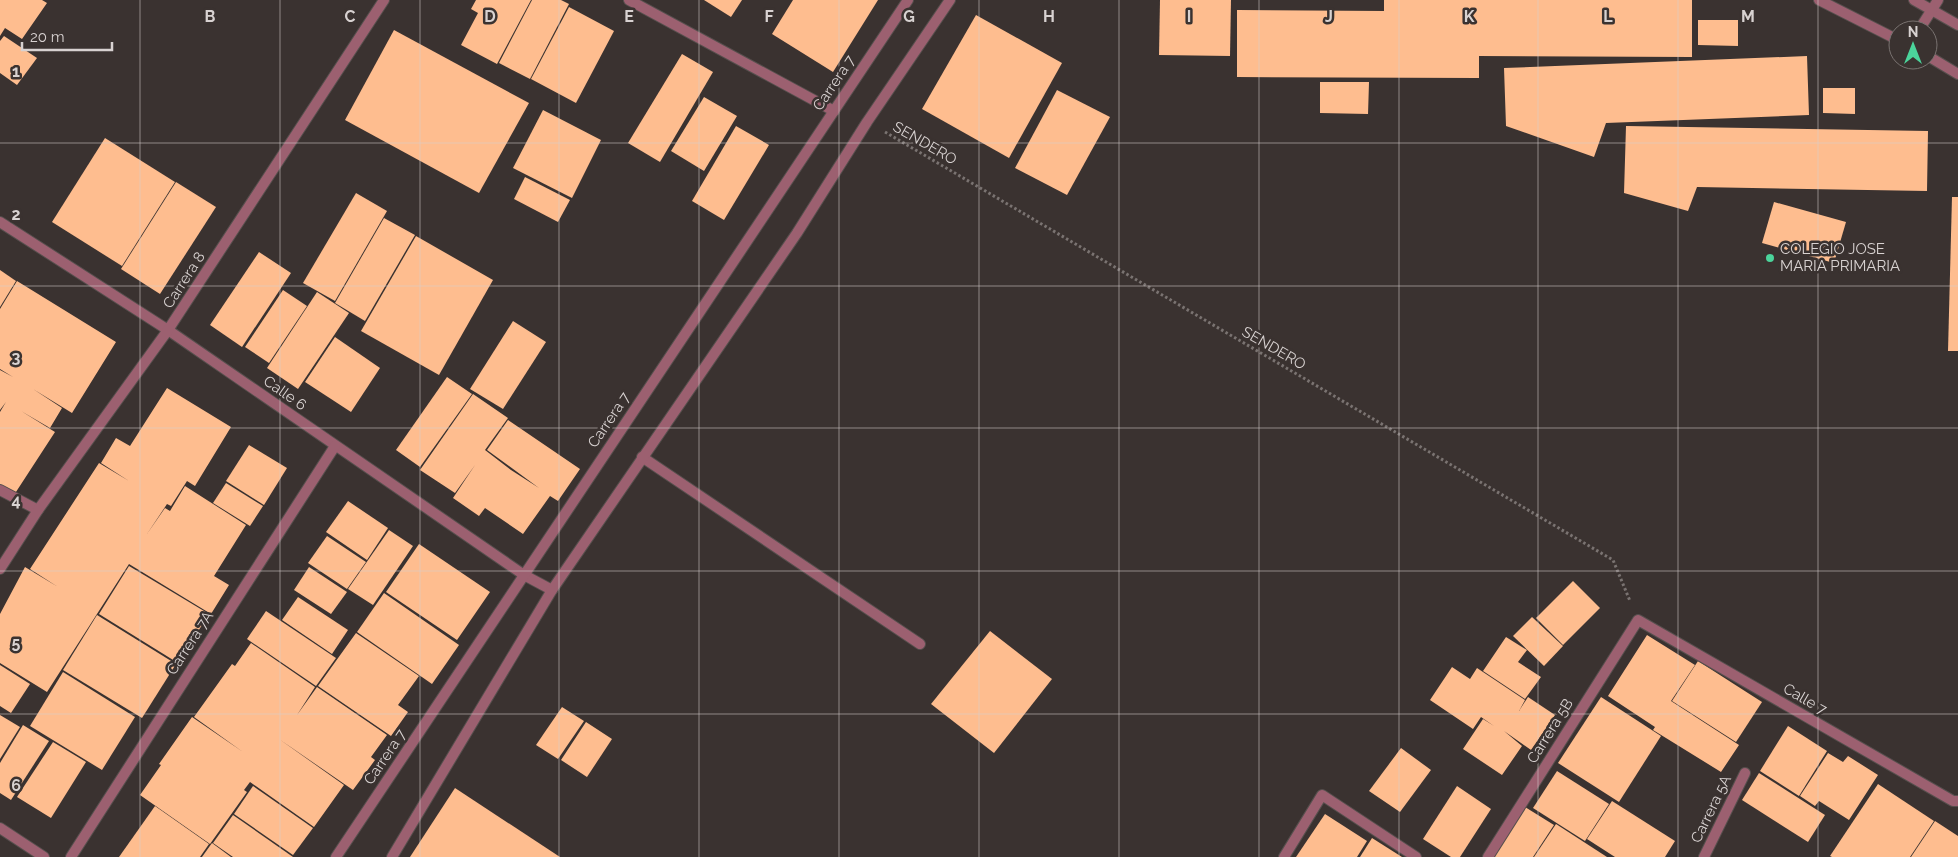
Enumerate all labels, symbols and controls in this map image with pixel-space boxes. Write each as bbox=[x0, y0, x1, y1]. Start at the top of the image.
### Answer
text: B bbox=[205, 7, 216, 26]
text: C bbox=[345, 7, 356, 26]
text: D bbox=[484, 7, 496, 26]
text: E bbox=[624, 7, 634, 26]
text: F bbox=[764, 7, 774, 26]
text: G bbox=[903, 7, 915, 26]
text: H bbox=[1043, 7, 1055, 26]
text: I bbox=[1187, 7, 1191, 26]
text: J bbox=[1325, 7, 1333, 26]
text: K bbox=[1464, 7, 1475, 26]
text: L bbox=[1603, 7, 1613, 26]
text: M bbox=[1741, 7, 1755, 26]
scale bar bbox=[22, 20, 112, 52]
north arrow bbox=[1888, 20, 1938, 70]
text: N bbox=[1908, 24, 1918, 40]
text: 20 m bbox=[30, 28, 65, 46]
street label: Carrera 7 bbox=[809, 52, 859, 114]
text: 1 bbox=[12, 62, 20, 81]
street label: SENDERO bbox=[890, 118, 960, 168]
text: 2 bbox=[11, 205, 21, 224]
place label: COLEGIO JOSE MARIA PRIMARIA bbox=[1780, 240, 1900, 275]
street label: Carrera 8 bbox=[159, 248, 209, 312]
marker: COLEGIO JOSE MARIA PRIMARIA bbox=[1764, 252, 1776, 264]
street label: SENDERO bbox=[1239, 323, 1309, 373]
text: 3 bbox=[12, 348, 21, 367]
street label: Calle 6 bbox=[260, 372, 310, 414]
street label: Carrera 7 bbox=[584, 389, 634, 451]
text: 4 bbox=[11, 491, 21, 510]
street label: Carrera 7A bbox=[163, 608, 217, 678]
text: 5 bbox=[12, 633, 21, 652]
street label: Calle 7 bbox=[1780, 679, 1830, 719]
street label: Carrera 5B bbox=[1523, 695, 1577, 767]
street label: Carrera 7 bbox=[360, 726, 410, 788]
street label: Carrera 5A bbox=[1687, 772, 1735, 846]
text: 6 bbox=[11, 776, 21, 795]

